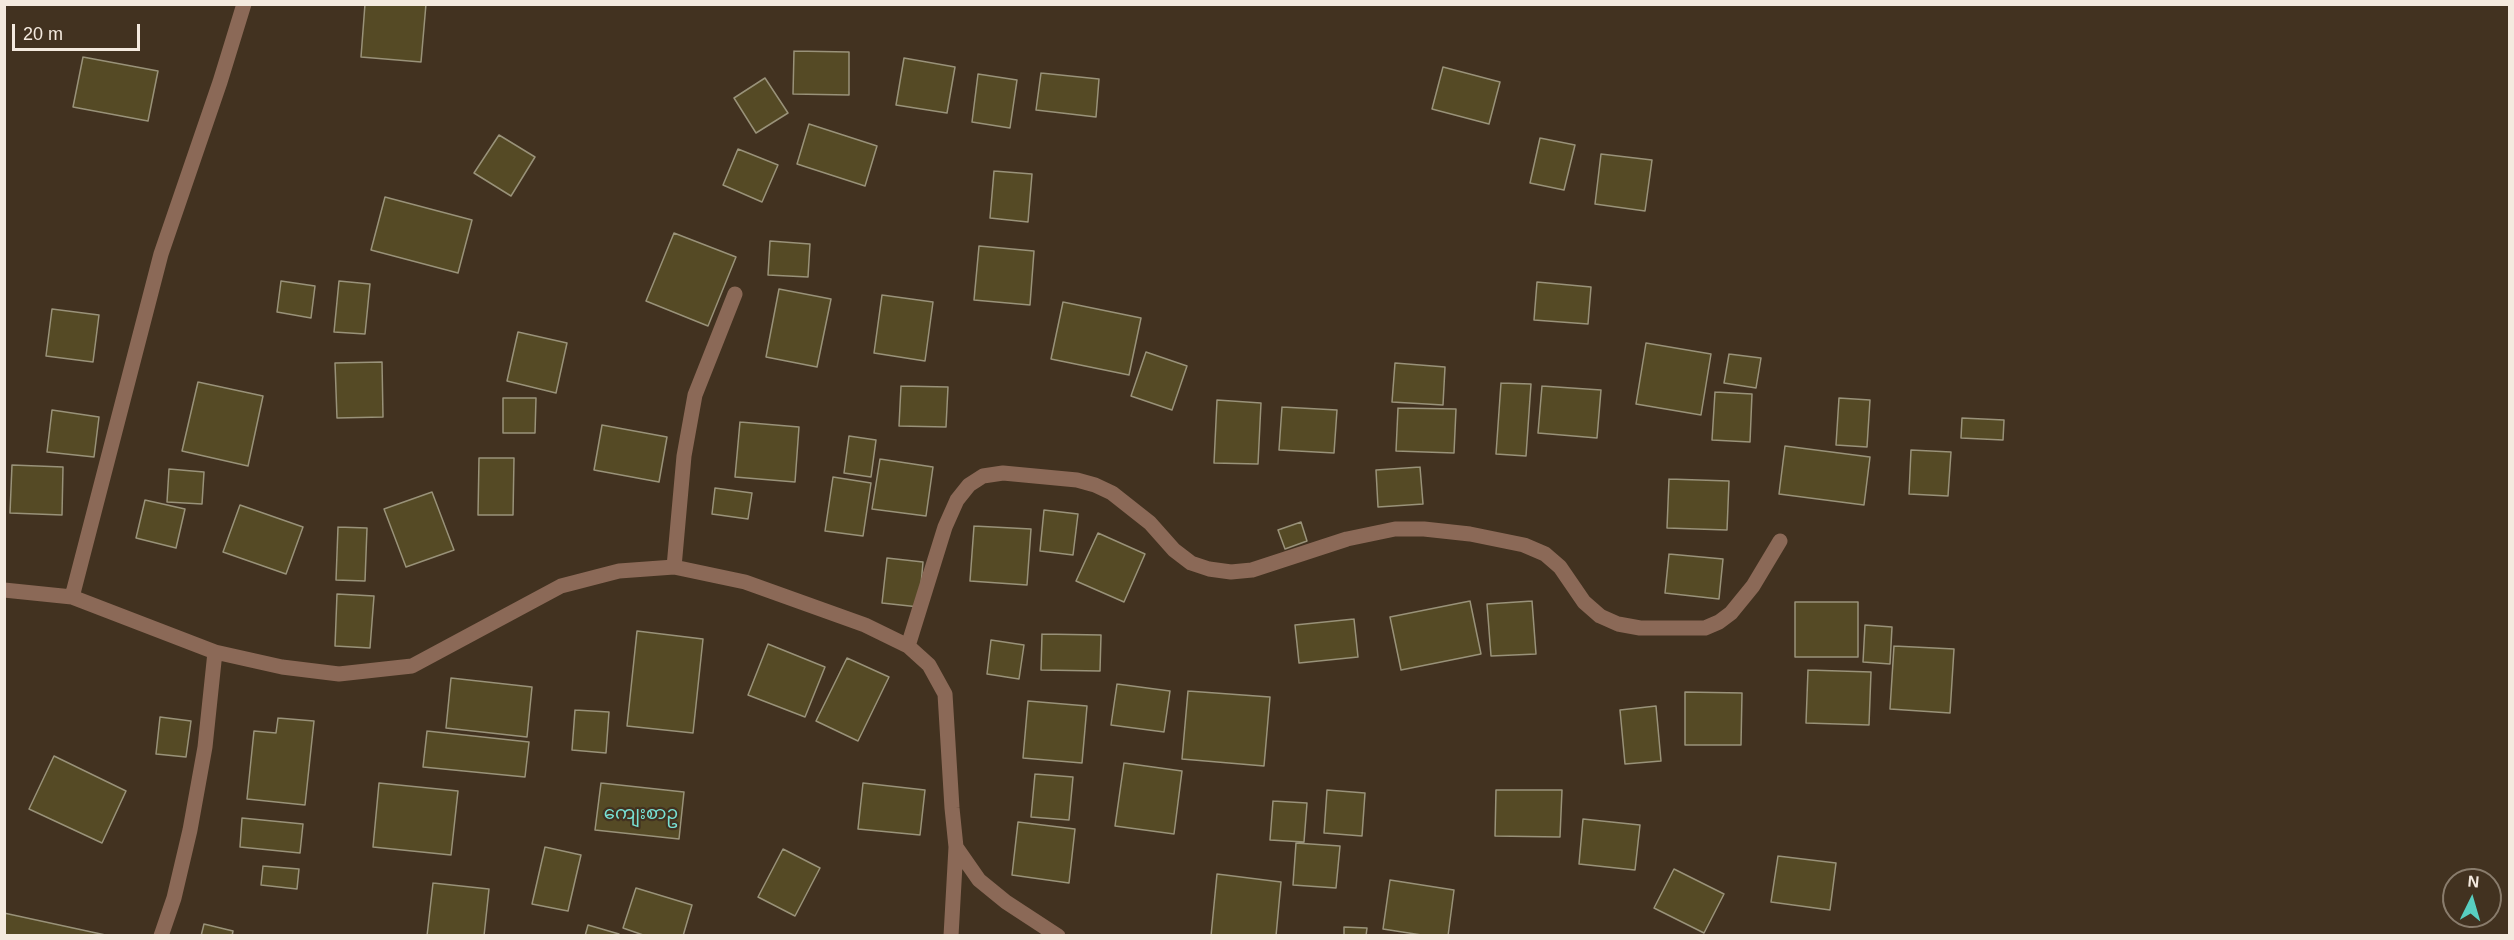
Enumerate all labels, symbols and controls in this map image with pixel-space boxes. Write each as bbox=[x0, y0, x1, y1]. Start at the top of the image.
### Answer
scale bar bbox=[15, 12, 142, 50]
text: 20 m bbox=[23, 24, 63, 44]
district label: ကျေးစာဥ bbox=[604, 803, 678, 825]
north arrow bbox=[2442, 868, 2502, 928]
text: N bbox=[2467, 873, 2480, 891]

